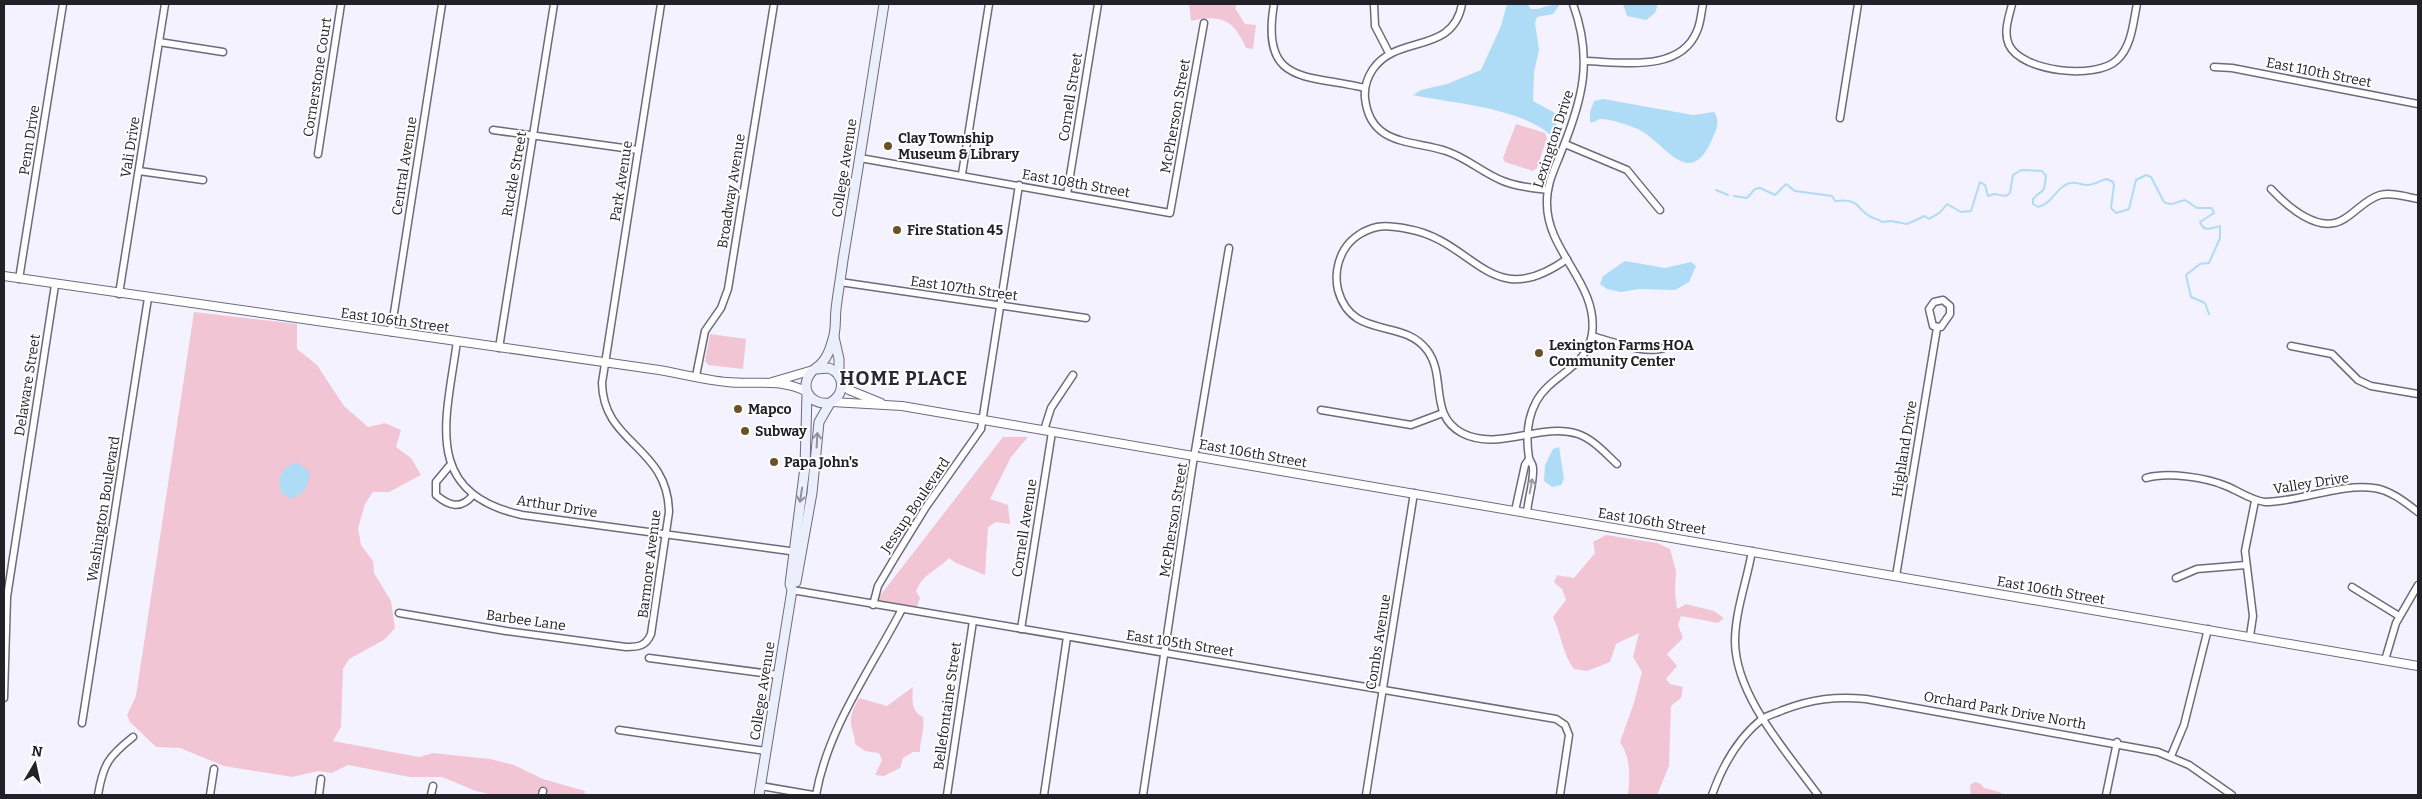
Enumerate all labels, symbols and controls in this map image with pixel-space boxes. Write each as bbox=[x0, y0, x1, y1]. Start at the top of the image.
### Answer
street label: Cornerstone Court bbox=[300, 16, 335, 138]
street label: Cornell Street bbox=[1055, 51, 1086, 143]
street label: East 110th Street bbox=[2265, 54, 2373, 91]
street label: McPherson Street bbox=[1157, 58, 1194, 175]
street label: Lexington Drive bbox=[1530, 88, 1577, 190]
street label: Penn Drive bbox=[16, 104, 43, 176]
street label: Vali Drive bbox=[117, 115, 144, 179]
street label: Central Avenue bbox=[388, 116, 421, 217]
street label: College Avenue bbox=[828, 117, 861, 219]
street label: Ruckle Street bbox=[499, 130, 530, 218]
place label: Clay Township Museum & Library bbox=[898, 130, 1020, 163]
street label: Broadway Avenue bbox=[714, 132, 749, 250]
street label: Park Avenue bbox=[607, 139, 636, 223]
marker: Clay Township Museum & Library bbox=[882, 140, 894, 152]
street label: East 108th Street bbox=[1020, 166, 1131, 201]
place label: Fire Station 45 bbox=[907, 222, 1003, 239]
marker: Fire Station 45 bbox=[891, 224, 903, 236]
street label: East 107th Street bbox=[909, 273, 1019, 304]
street label: East 106th Street bbox=[340, 304, 450, 337]
street label: Delaware Street bbox=[11, 333, 44, 437]
place label: Lexington Farms HOA Community Center bbox=[1549, 337, 1694, 370]
marker: Lexington Farms HOA Community Center bbox=[1533, 347, 1545, 359]
district label: HOME PLACE bbox=[840, 367, 968, 390]
street label: Highland Drive bbox=[1888, 400, 1921, 499]
place label: Mapco bbox=[748, 401, 791, 418]
marker: Mapco bbox=[732, 403, 744, 415]
place label: Subway bbox=[755, 423, 807, 440]
marker: Subway bbox=[739, 425, 751, 437]
one-way arrow bbox=[813, 432, 822, 448]
street label: Washington Boulevard bbox=[84, 435, 123, 583]
street label: East 106th Street bbox=[1198, 436, 1308, 471]
place label: Papa John's bbox=[784, 454, 859, 471]
street label: Jessup Boulevard bbox=[877, 454, 954, 557]
marker: Papa John's bbox=[768, 456, 780, 468]
street label: McPherson Street bbox=[1156, 462, 1191, 579]
street label: Valley Drive bbox=[2272, 469, 2350, 498]
street label: Cornell Avenue bbox=[1008, 478, 1041, 578]
one-way arrow bbox=[1526, 478, 1536, 494]
one-way arrow bbox=[796, 486, 806, 502]
street label: Arthur Drive bbox=[515, 492, 599, 521]
street label: East 106th Street bbox=[1597, 505, 1707, 538]
street label: Barmore Avenue bbox=[634, 509, 665, 619]
street label: East 106th Street bbox=[1996, 573, 2106, 608]
street label: Combs Avenue bbox=[1363, 593, 1394, 691]
street label: Barbee Lane bbox=[485, 606, 567, 634]
street label: East 105th Street bbox=[1125, 627, 1235, 660]
street label: College Avenue bbox=[746, 640, 779, 742]
street label: Bellefontaine Street bbox=[930, 641, 965, 771]
street label: Orchard Park Drive North bbox=[1922, 688, 2088, 733]
north arrow bbox=[10, 739, 60, 789]
text: N bbox=[30, 742, 44, 761]

